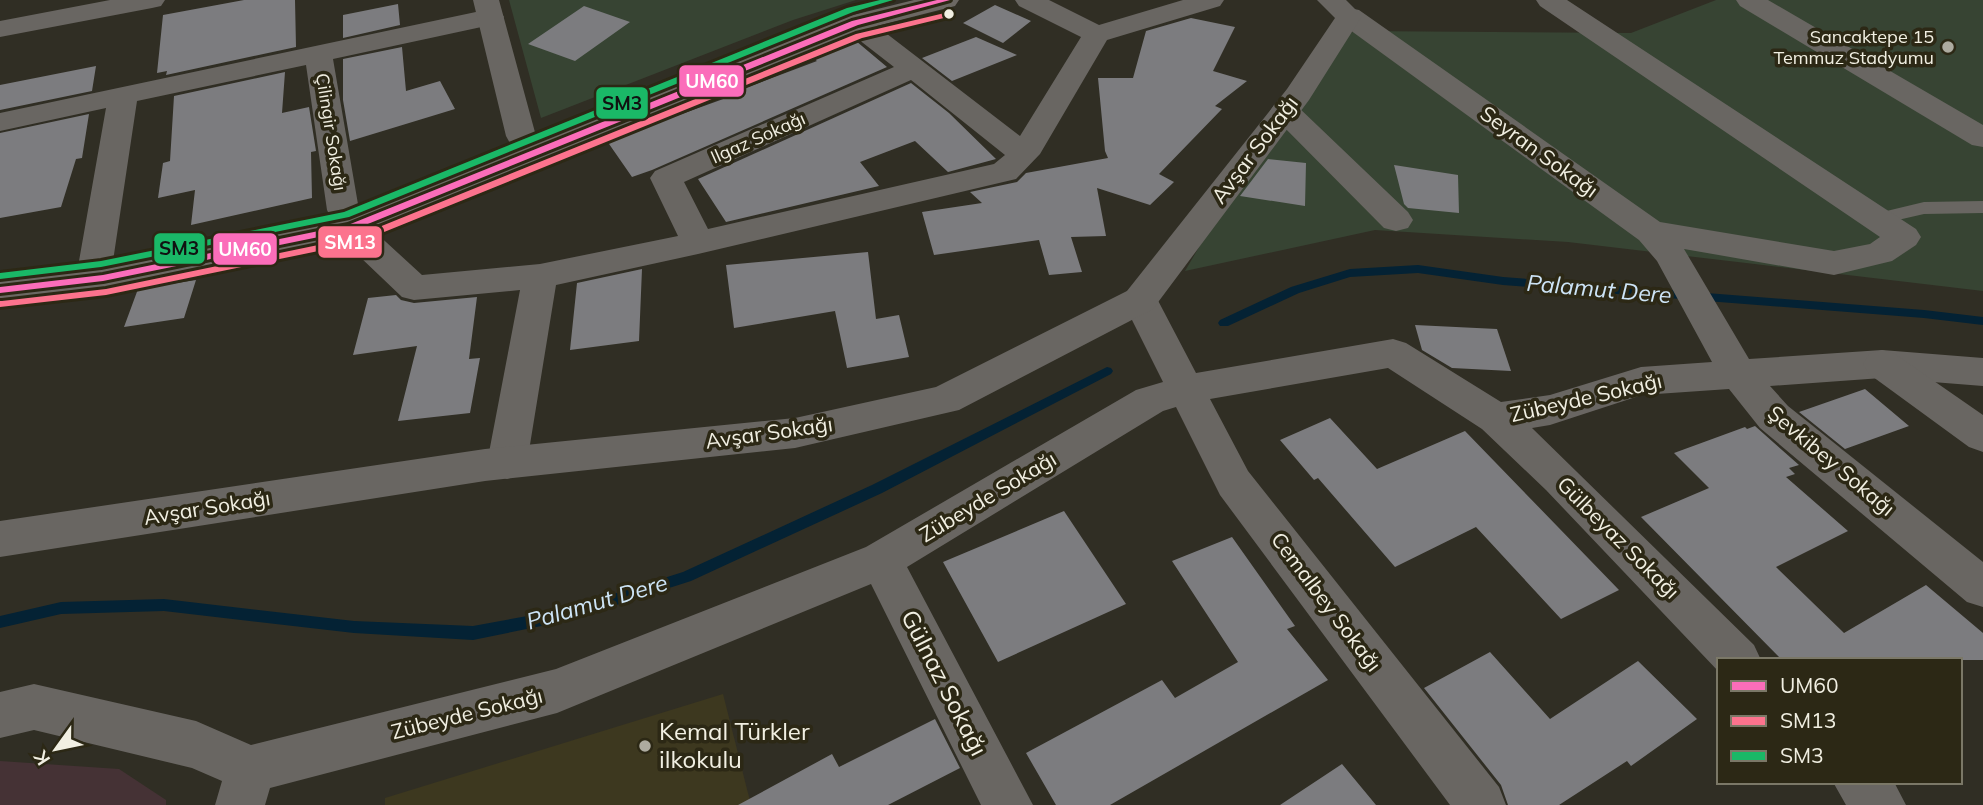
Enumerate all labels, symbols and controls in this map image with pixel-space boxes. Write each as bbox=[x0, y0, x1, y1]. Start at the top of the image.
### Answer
unlabelled marker bbox=[942, 7, 956, 21]
place label: Sancaktepe 15 Temmuz Stadyumu bbox=[1773, 25, 1934, 69]
marker: Sancaktepe 15 Temmuz Stadyumu bbox=[1940, 39, 1956, 55]
line badge: UM60 bbox=[678, 64, 745, 98]
text: UM60 bbox=[685, 69, 739, 93]
street label: Çilingir Sokağı bbox=[311, 72, 352, 192]
line badge: SM3 bbox=[595, 86, 649, 120]
street label: Avşar Sokağı bbox=[1205, 90, 1303, 208]
text: SM3 bbox=[602, 91, 642, 115]
street label: Seyran Sokağı bbox=[1476, 100, 1604, 203]
street label: Ilgaz Sokağı bbox=[707, 106, 809, 169]
line badge: SM13 bbox=[317, 225, 383, 259]
text: SM13 bbox=[324, 230, 376, 254]
line badge: SM3 bbox=[153, 232, 206, 265]
line badge: UM60 bbox=[212, 232, 278, 266]
text: SM3 bbox=[159, 236, 199, 260]
text: UM60 bbox=[218, 237, 272, 261]
water label: Palamut Dere bbox=[1525, 268, 1673, 309]
street label: Zübeyde Sokağı bbox=[1507, 367, 1664, 427]
street label: Şevkibey Sokağı bbox=[1763, 400, 1900, 521]
street label: Avşar Sokağı bbox=[704, 410, 834, 454]
street label: Zübeyde Sokağı bbox=[914, 445, 1061, 547]
street label: Gülbeyaz Sokağı bbox=[1552, 471, 1685, 604]
street label: Avşar Sokağı bbox=[142, 484, 272, 530]
street label: Cemalbey Sokağı bbox=[1266, 527, 1388, 676]
water label: Palamut Dere bbox=[523, 568, 671, 635]
street label: Gülnaz Sokağı bbox=[895, 605, 995, 761]
legend bbox=[1717, 658, 1962, 784]
text: UM60 bbox=[1780, 672, 1839, 698]
street label: Zübeyde Sokağı bbox=[388, 682, 545, 744]
text: SM13 bbox=[1780, 707, 1836, 733]
north arrow bbox=[21, 714, 91, 784]
place label: Kemal Türkler ilkokulu bbox=[659, 716, 810, 774]
marker: Kemal Türkler ilkokulu bbox=[637, 738, 653, 754]
text: SM3 bbox=[1780, 742, 1824, 768]
text: K bbox=[28, 745, 55, 770]

